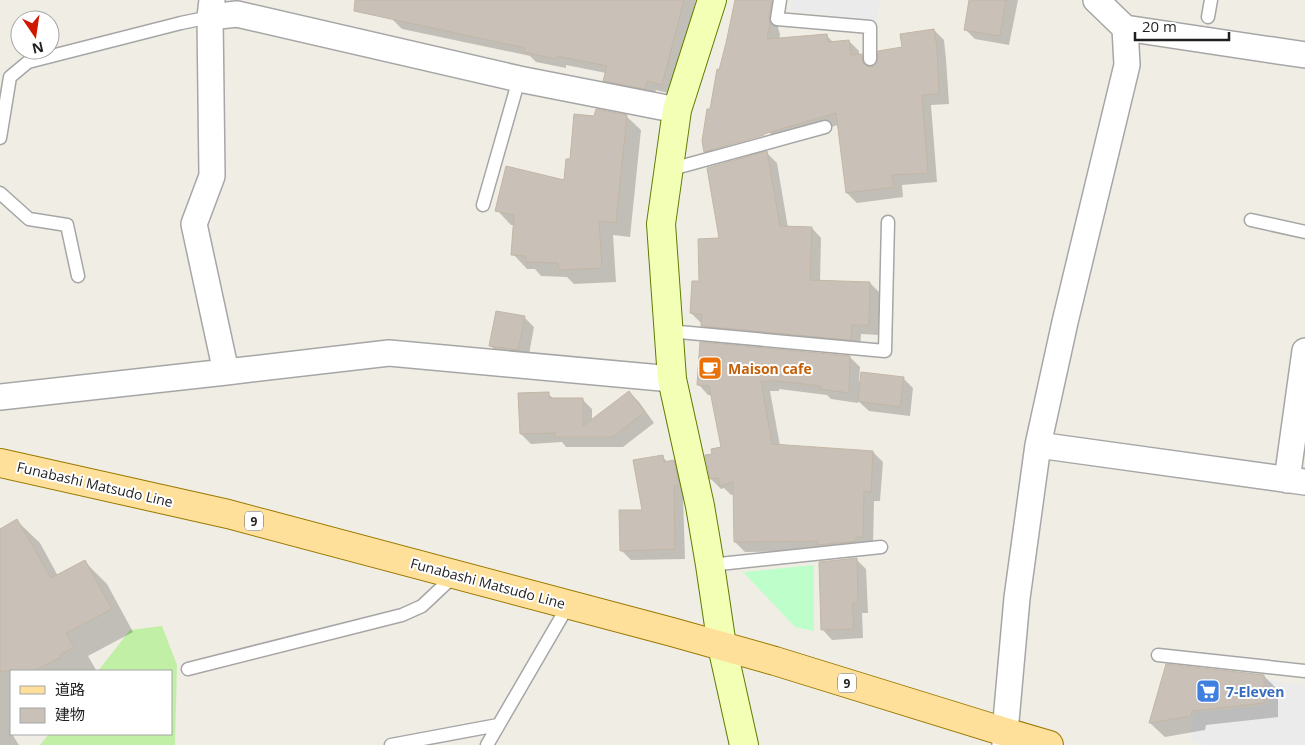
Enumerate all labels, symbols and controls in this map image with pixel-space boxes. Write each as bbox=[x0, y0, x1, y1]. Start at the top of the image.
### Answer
north arrow bbox=[10, 10, 60, 60]
scale bar bbox=[1135, 10, 1229, 42]
text: 20 m bbox=[1142, 16, 1177, 36]
text: N bbox=[30, 38, 46, 59]
cafe icon: Maison cafe bbox=[697, 355, 723, 381]
place label: Maison cafe bbox=[728, 359, 812, 378]
street label: Funabashi Matsudo Line bbox=[15, 457, 175, 511]
road number: 9 bbox=[245, 512, 263, 530]
street label: Funabashi Matsudo Line bbox=[409, 553, 568, 613]
legend bbox=[10, 670, 172, 735]
road number: 9 bbox=[838, 674, 856, 692]
supermarket icon: 7-Eleven bbox=[1195, 678, 1221, 704]
text: 道路 bbox=[55, 679, 85, 699]
place label: 7-Eleven bbox=[1226, 682, 1284, 701]
text: 建物 bbox=[55, 704, 85, 724]

